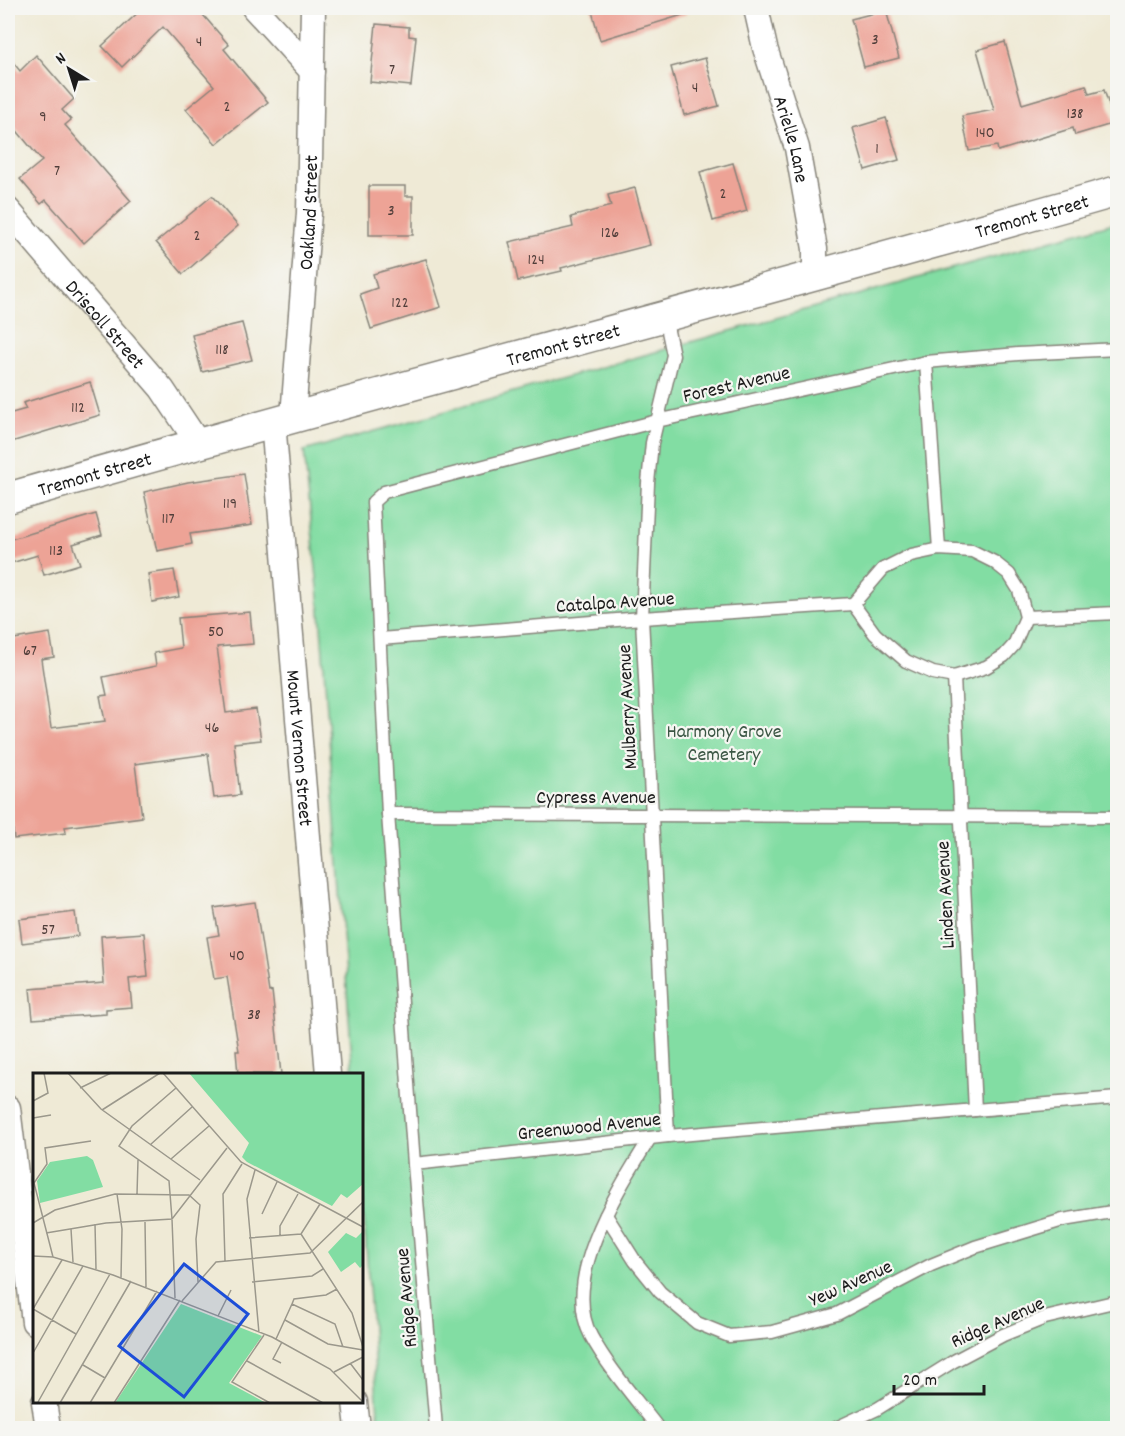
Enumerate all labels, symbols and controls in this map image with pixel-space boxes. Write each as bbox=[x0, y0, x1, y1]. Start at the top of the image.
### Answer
house number: 3 bbox=[871, 29, 879, 52]
house number: 4 bbox=[196, 31, 202, 54]
north arrow bbox=[39, 39, 99, 99]
text: N bbox=[51, 48, 72, 71]
house number: 7 bbox=[389, 59, 395, 82]
house number: 4 bbox=[692, 77, 698, 100]
street label: Arielle Lane bbox=[764, 93, 814, 185]
house number: 2 bbox=[224, 96, 231, 119]
house number: 138 bbox=[1066, 103, 1084, 126]
house number: 9 bbox=[39, 106, 47, 129]
house number: 140 bbox=[976, 122, 994, 145]
house number: 1 bbox=[875, 138, 879, 161]
street label: Oakland Street bbox=[294, 155, 327, 271]
house number: 7 bbox=[54, 160, 60, 183]
house number: 2 bbox=[720, 183, 727, 206]
street label: Tremont Street bbox=[973, 189, 1093, 248]
house number: 3 bbox=[387, 200, 395, 223]
house number: 126 bbox=[601, 222, 619, 245]
house number: 2 bbox=[194, 225, 201, 248]
house number: 124 bbox=[527, 249, 545, 272]
street label: Driscoll Street bbox=[57, 275, 150, 376]
house number: 122 bbox=[391, 292, 409, 315]
street label: Tremont Street bbox=[504, 318, 624, 376]
house number: 118 bbox=[215, 339, 229, 362]
street label: Forest Avenue bbox=[680, 360, 793, 412]
house number: 112 bbox=[71, 397, 85, 420]
street label: Tremont Street bbox=[35, 447, 155, 506]
house number: 119 bbox=[223, 493, 237, 516]
house number: 117 bbox=[161, 508, 175, 531]
house number: 113 bbox=[49, 540, 63, 563]
street label: Catalpa Avenue bbox=[555, 586, 676, 622]
house number: 50 bbox=[208, 621, 224, 644]
house number: 67 bbox=[23, 640, 37, 663]
street label: Mulberry Avenue bbox=[612, 644, 646, 770]
street label: Mount Vernon Street bbox=[277, 669, 318, 828]
house number: 46 bbox=[205, 717, 219, 740]
park label: Harmony Grove Cemetery bbox=[666, 719, 782, 770]
street label: Cypress Avenue bbox=[536, 785, 656, 813]
street label: Linden Avenue bbox=[930, 840, 964, 949]
house number: 57 bbox=[41, 919, 55, 942]
house number: 40 bbox=[229, 945, 245, 968]
house number: 38 bbox=[247, 1004, 261, 1027]
inset map bbox=[33, 1073, 363, 1403]
street label: Greenwood Avenue bbox=[516, 1107, 662, 1149]
street label: Ridge Avenue bbox=[390, 1247, 426, 1349]
street label: Yew Avenue bbox=[805, 1254, 897, 1315]
street label: Ridge Avenue bbox=[947, 1291, 1050, 1357]
scale bar bbox=[894, 1358, 984, 1396]
text: 20 m bbox=[903, 1369, 937, 1394]

